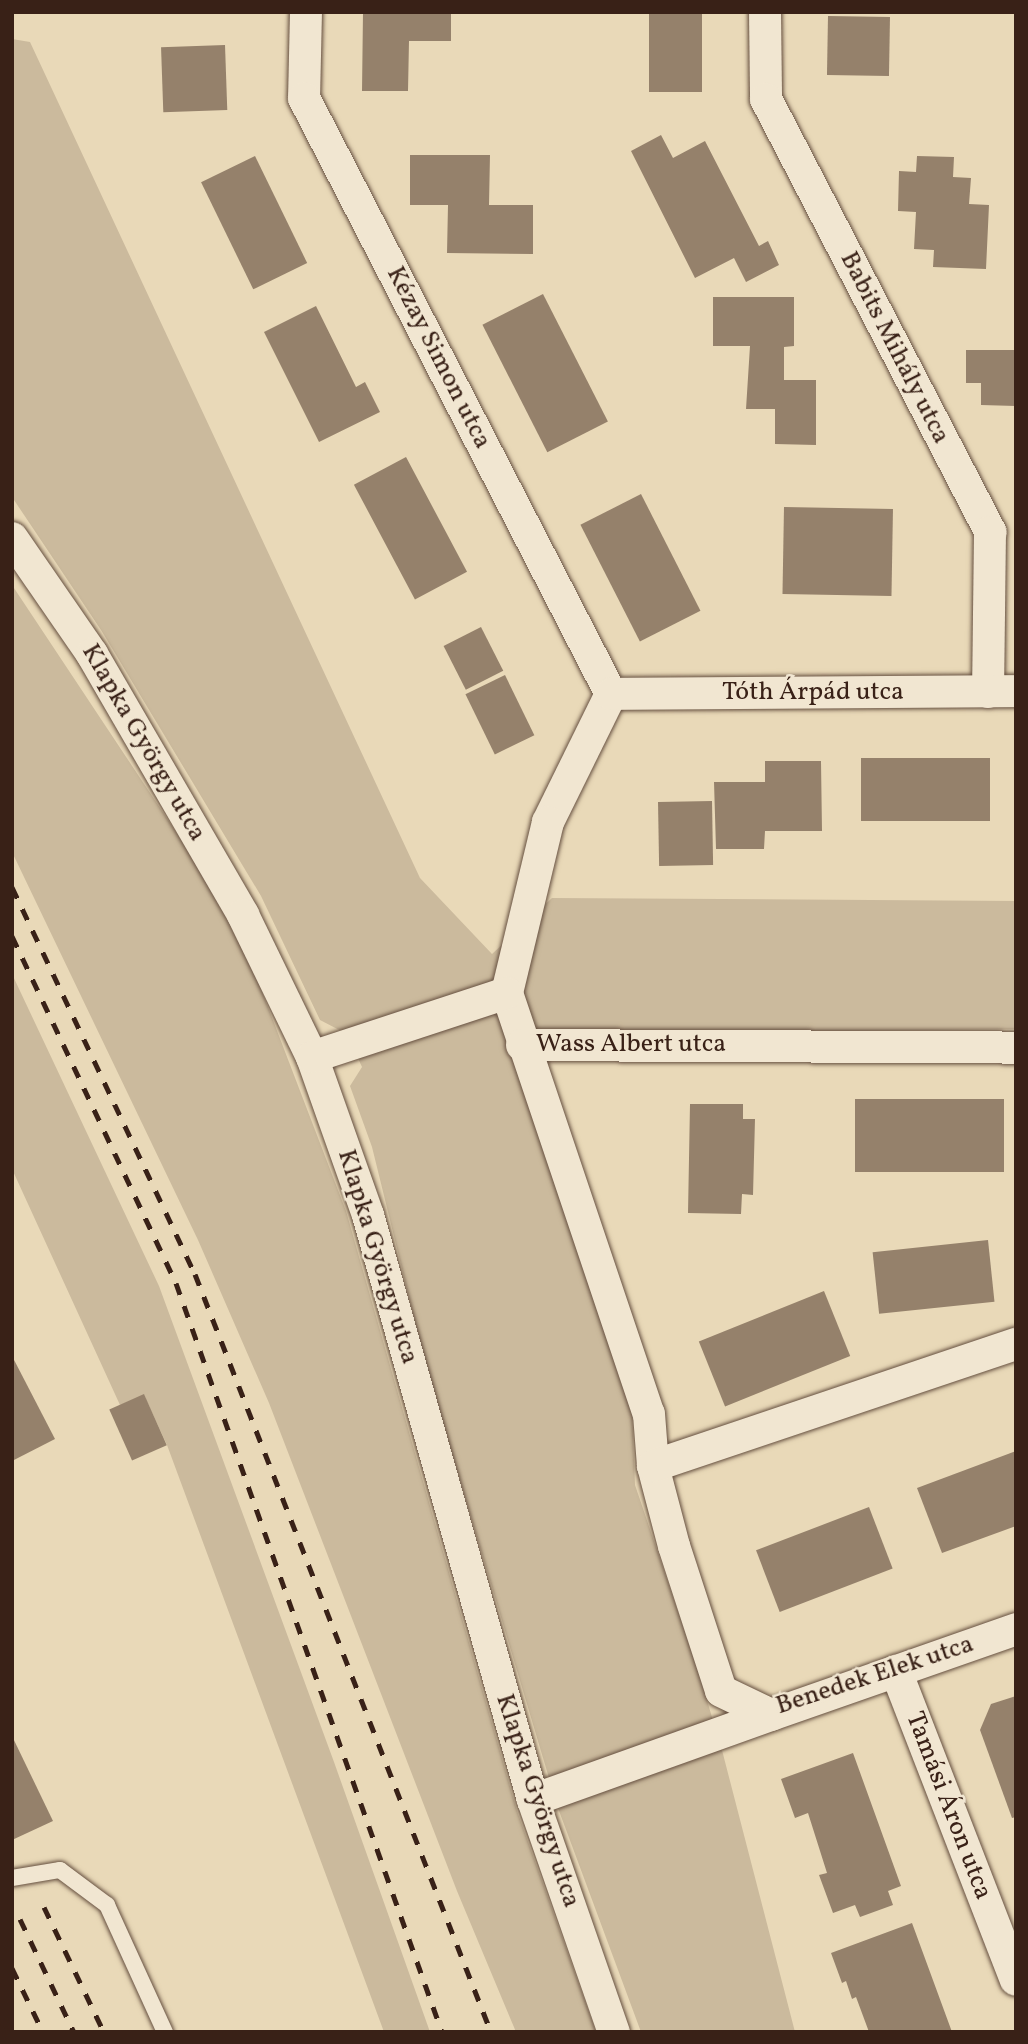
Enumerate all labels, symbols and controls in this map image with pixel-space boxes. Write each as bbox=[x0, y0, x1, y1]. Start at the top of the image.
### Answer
street label: Babits Mihály utca bbox=[832, 246, 956, 450]
street label: Kézay Simon utca bbox=[378, 261, 498, 455]
street label: Klapka György utca bbox=[74, 638, 212, 848]
street label: Tóth Árpád utca bbox=[722, 677, 904, 709]
street label: Wass Albert utca bbox=[536, 1029, 726, 1061]
street label: Klapka György utca bbox=[329, 1146, 425, 1368]
street label: Benedek Elek utca bbox=[772, 1629, 978, 1723]
street label: Klapka György utca bbox=[488, 1690, 586, 1912]
street label: Tamási Áron utca bbox=[898, 1708, 998, 1904]

